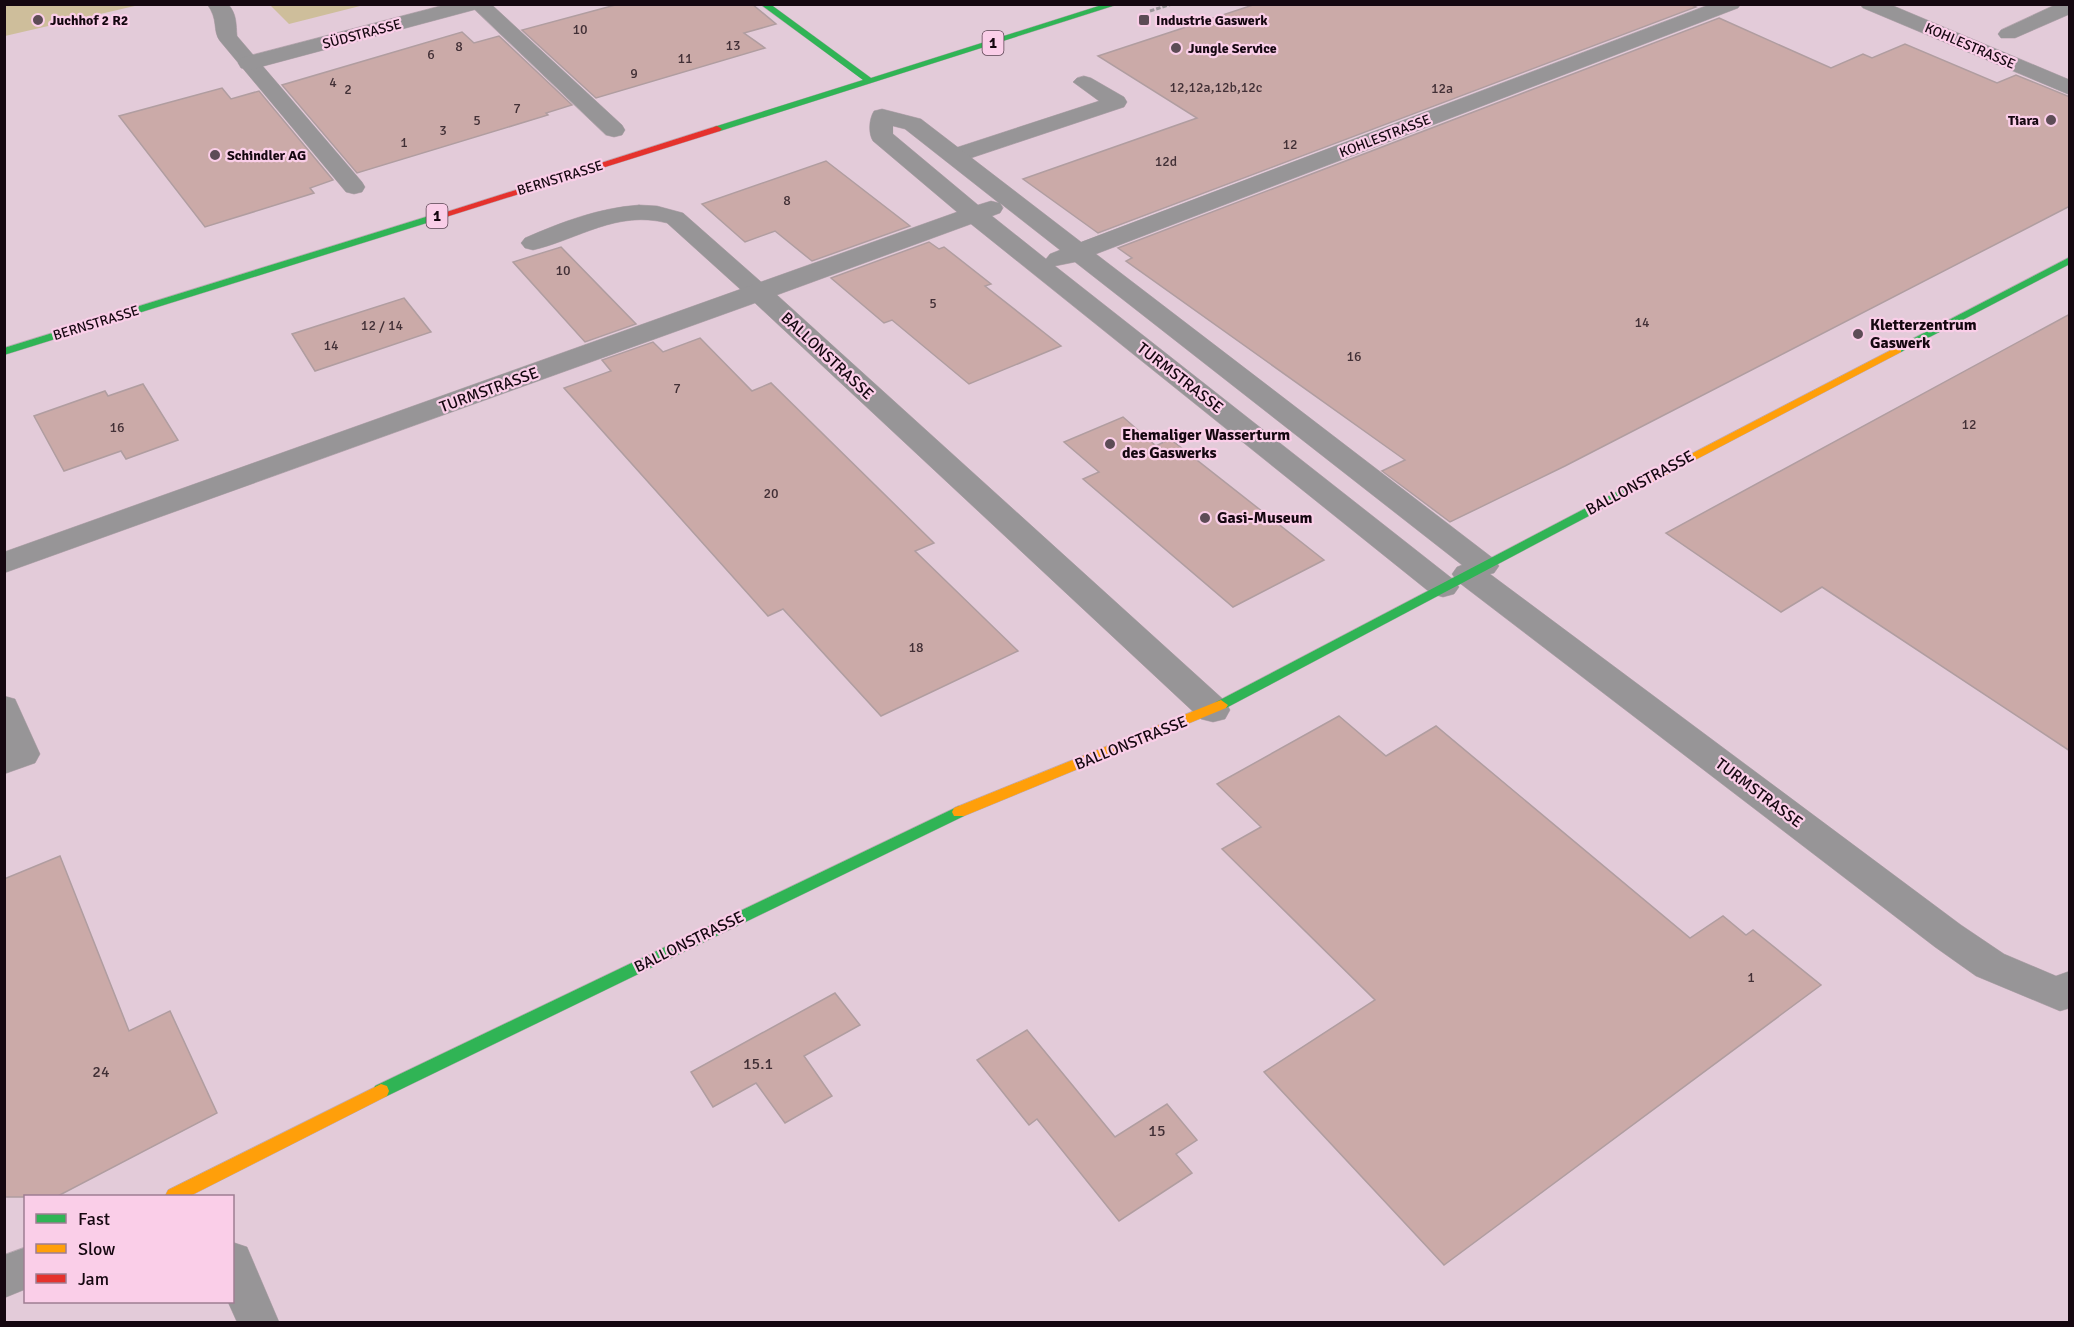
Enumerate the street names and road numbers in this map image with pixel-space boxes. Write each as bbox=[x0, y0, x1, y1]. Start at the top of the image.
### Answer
street label: SÜDSTRASSE bbox=[321, 15, 403, 53]
street label: KOHLESTRASSE bbox=[1922, 19, 2018, 73]
road number: 1 bbox=[982, 31, 1004, 55]
street label: KOHLESTRASSE bbox=[1337, 111, 1433, 161]
street label: BERNSTRASSE bbox=[515, 157, 605, 199]
road number: 1 bbox=[426, 204, 448, 228]
street label: BERNSTRASSE bbox=[51, 302, 141, 344]
street label: BALLONSTRASSE bbox=[776, 308, 878, 404]
street label: TURMSTRASSE bbox=[1133, 338, 1227, 418]
street label: TURMSTRASSE bbox=[437, 363, 541, 417]
street label: BALLONSTRASSE bbox=[1583, 446, 1697, 520]
street label: BALLONSTRASSE bbox=[1072, 711, 1190, 775]
street label: TURMSTRASSE bbox=[1712, 754, 1806, 832]
street label: BALLONSTRASSE bbox=[631, 907, 747, 977]

